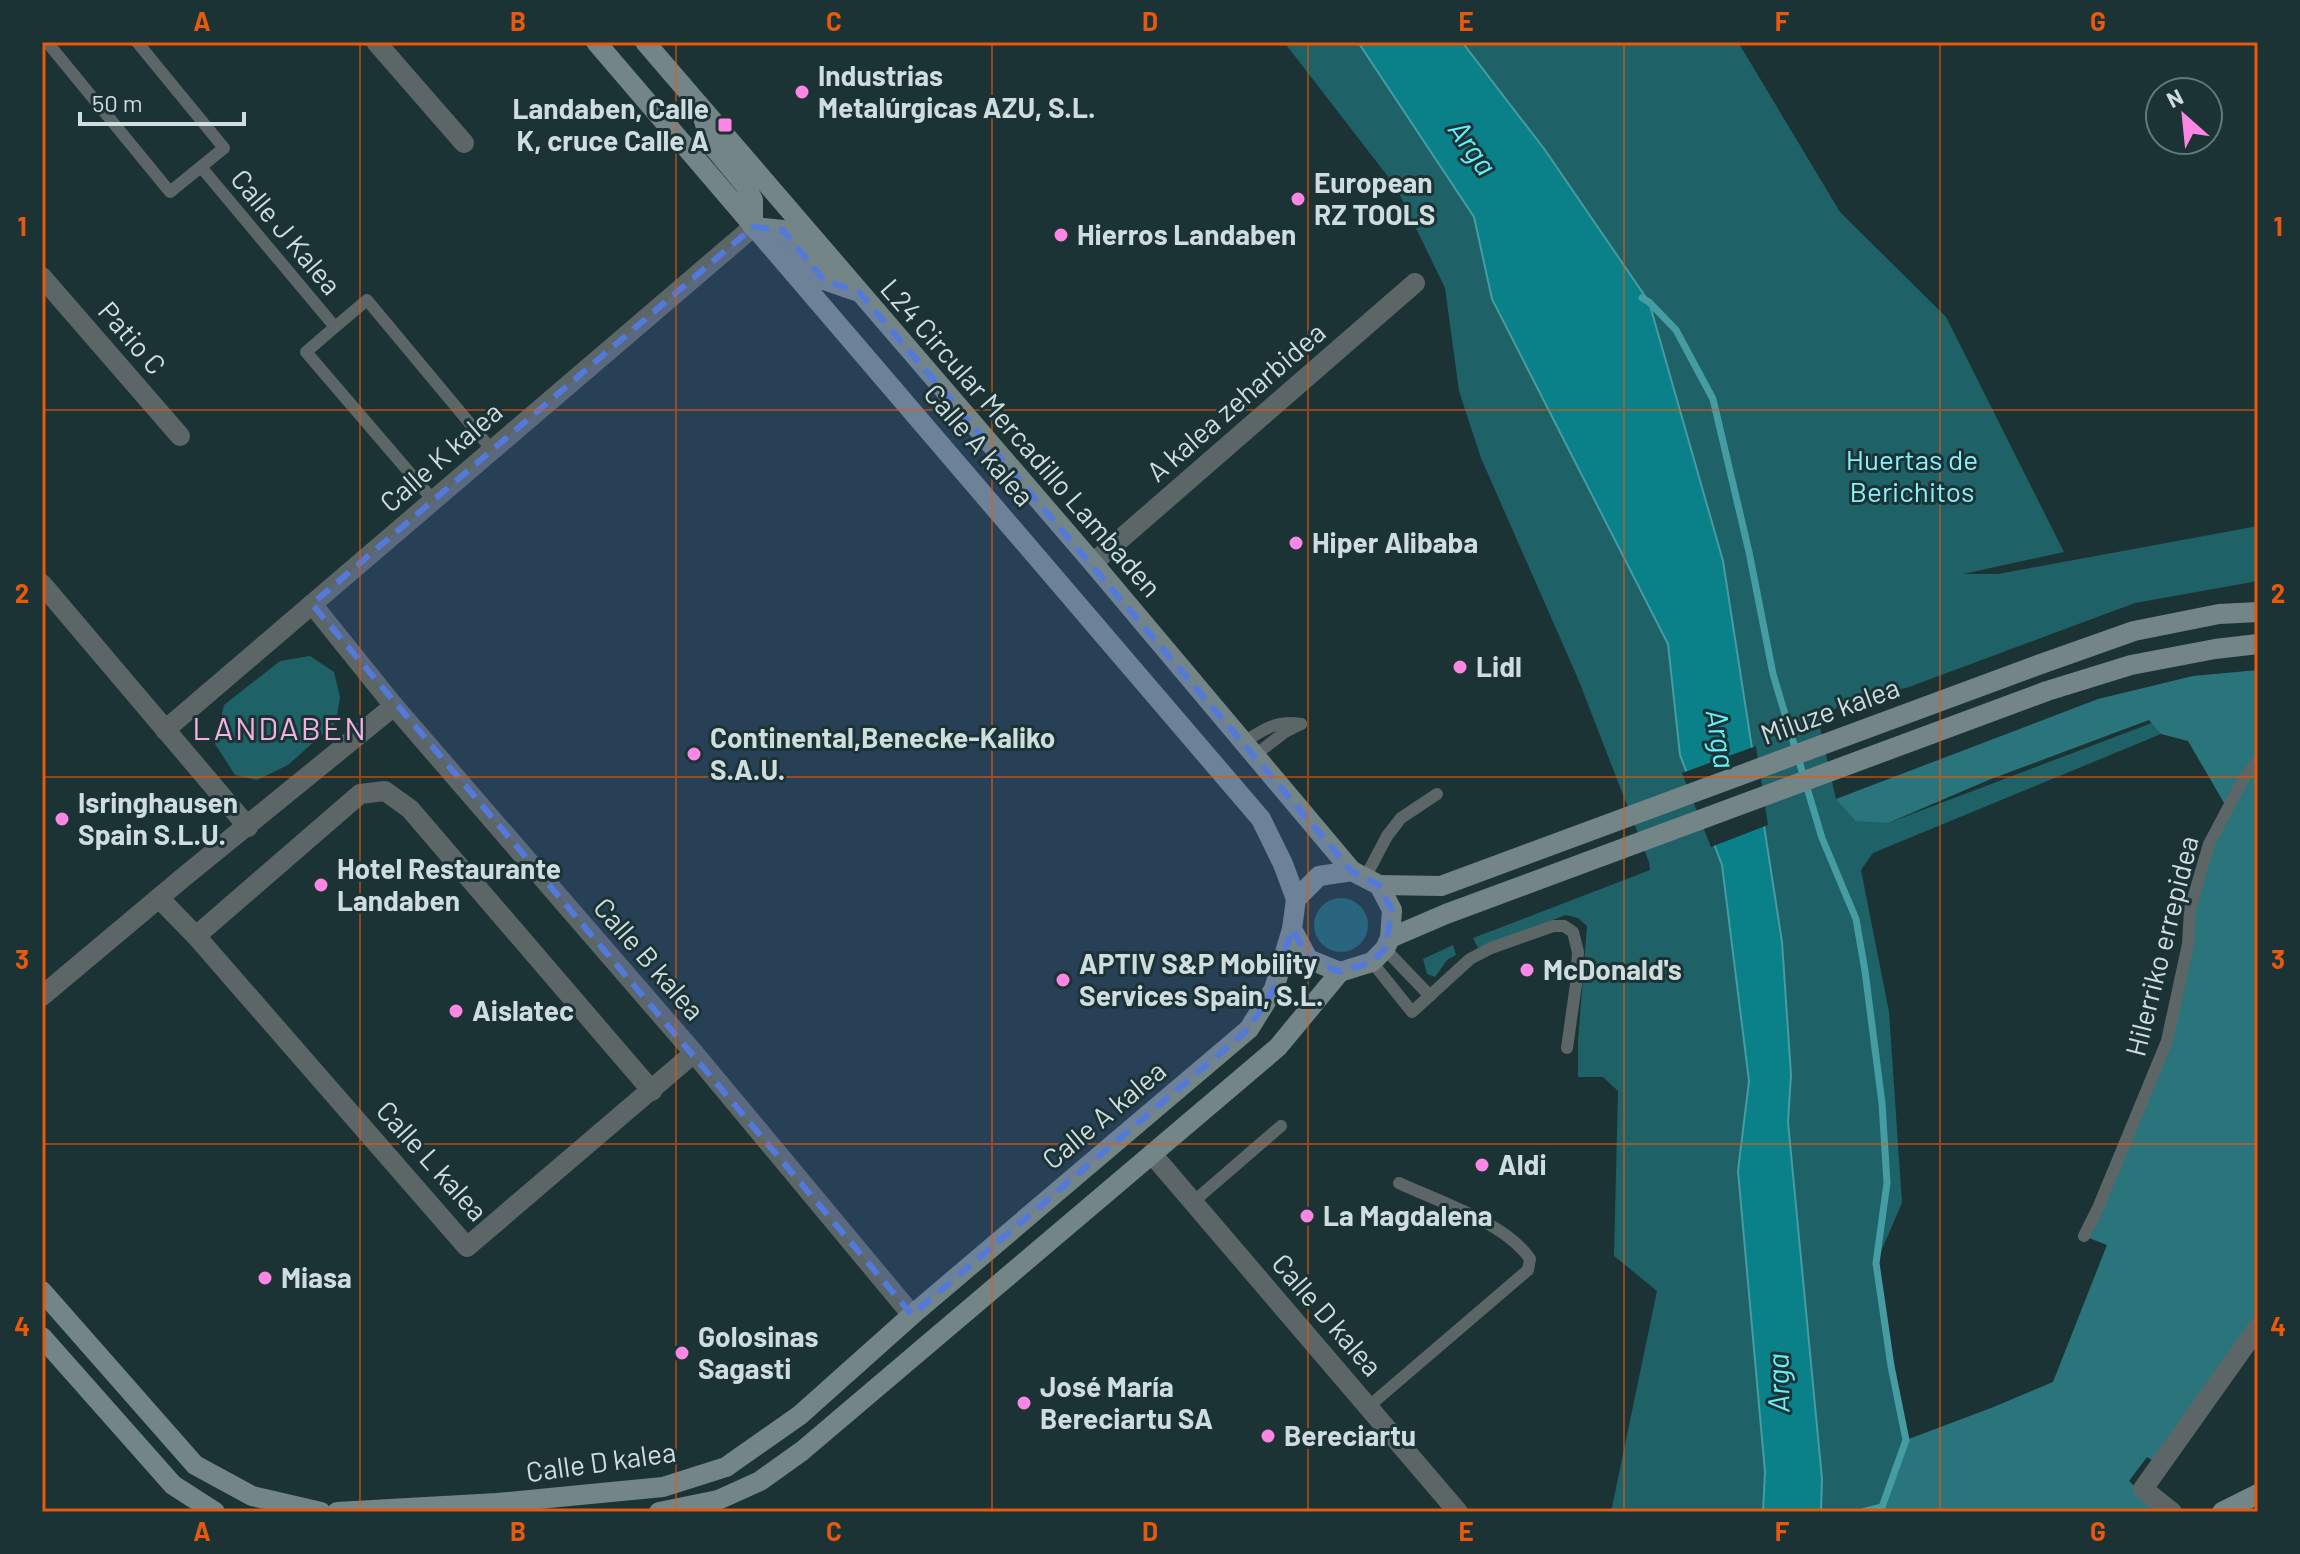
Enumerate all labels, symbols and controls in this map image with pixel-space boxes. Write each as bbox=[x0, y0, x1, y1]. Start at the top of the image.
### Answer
text: A bbox=[193, 5, 211, 36]
text: B bbox=[510, 5, 526, 36]
text: C bbox=[826, 5, 842, 36]
text: D bbox=[1142, 5, 1158, 36]
text: E bbox=[1458, 5, 1474, 36]
text: F bbox=[1775, 5, 1790, 36]
text: G bbox=[2090, 5, 2106, 36]
place label: Industrias Metalúrgicas AZU, S.L. bbox=[818, 58, 1096, 124]
scale bar bbox=[80, 76, 244, 126]
north arrow bbox=[2144, 76, 2224, 156]
text: N bbox=[2162, 82, 2187, 112]
marker: Industrias Metalúrgicas AZU, S.L. bbox=[793, 83, 811, 101]
text: 50 m bbox=[92, 88, 143, 117]
place label: Landaben, Calle K, cruce Calle A bbox=[512, 91, 709, 157]
water label: Arga bbox=[1442, 112, 1505, 181]
marker: Landaben, Calle K, cruce Calle A bbox=[716, 116, 734, 134]
street label: Calle J Kalea bbox=[224, 162, 349, 301]
place label: European RZ TOOLS bbox=[1314, 165, 1435, 231]
marker: European RZ TOOLS bbox=[1289, 190, 1307, 208]
text: 1 bbox=[17, 210, 27, 241]
text: 1 bbox=[2273, 210, 2283, 241]
place label: Hierros Landaben bbox=[1077, 217, 1296, 251]
marker: Hierros Landaben bbox=[1052, 226, 1070, 244]
street label: L24 Circular Mercadillo Lambaden bbox=[874, 271, 1169, 603]
street label: Patio C bbox=[92, 294, 174, 381]
street label: A kalea zeharbidea bbox=[1139, 314, 1332, 488]
street label: Calle A kalea bbox=[917, 376, 1042, 512]
street label: Calle K kalea bbox=[372, 394, 508, 519]
park label: Huertas de Berichitos bbox=[1846, 442, 1978, 508]
place label: Hiper Alibaba bbox=[1312, 525, 1478, 559]
marker: Hiper Alibaba bbox=[1287, 534, 1305, 552]
text: 2 bbox=[15, 577, 29, 608]
text: 2 bbox=[2271, 577, 2285, 608]
place label: Lidl bbox=[1476, 649, 1522, 683]
marker: Lidl bbox=[1451, 658, 1469, 676]
street label: Miluze kalea bbox=[1756, 669, 1904, 751]
water label: Arga bbox=[1700, 707, 1744, 771]
district label: LANDABEN bbox=[192, 708, 368, 746]
place label: Continental,Benecke-Kaliko S.A.U. bbox=[710, 720, 1055, 786]
marker: Continental,Benecke-Kaliko S.A.U. bbox=[685, 745, 703, 763]
place label: Isringhausen Spain S.L.U. bbox=[78, 785, 238, 851]
marker: Isringhausen Spain S.L.U. bbox=[53, 810, 71, 828]
street label: Hilerriko errepidea bbox=[2117, 832, 2205, 1059]
place label: Hotel Restaurante Landaben bbox=[337, 851, 561, 917]
marker: Hotel Restaurante Landaben bbox=[312, 876, 330, 894]
street label: Calle B kalea bbox=[587, 890, 712, 1027]
text: 3 bbox=[15, 943, 29, 974]
text: 3 bbox=[2271, 943, 2285, 974]
place label: APTIV S&P Mobility Services Spain, S.L. bbox=[1079, 946, 1324, 1012]
place label: McDonald's bbox=[1543, 952, 1682, 986]
marker: McDonald's bbox=[1518, 961, 1536, 979]
marker: APTIV S&P Mobility Services Spain, S.L. bbox=[1054, 971, 1072, 989]
place label: Aislatec bbox=[472, 993, 574, 1027]
marker: Aislatec bbox=[447, 1002, 465, 1020]
street label: Calle A kalea bbox=[1035, 1053, 1172, 1176]
street label: Calle L kalea bbox=[370, 1093, 495, 1227]
place label: Aldi bbox=[1498, 1147, 1547, 1181]
marker: Aldi bbox=[1473, 1156, 1491, 1174]
place label: La Magdalena bbox=[1323, 1198, 1493, 1232]
marker: La Magdalena bbox=[1298, 1207, 1316, 1225]
street label: Calle D kalea bbox=[1265, 1246, 1390, 1382]
place label: Miasa bbox=[281, 1260, 352, 1294]
marker: Miasa bbox=[256, 1269, 274, 1287]
text: 4 bbox=[14, 1310, 30, 1341]
text: 4 bbox=[2270, 1310, 2286, 1341]
place label: Golosinas Sagasti bbox=[698, 1319, 819, 1385]
marker: Golosinas Sagasti bbox=[673, 1344, 691, 1362]
water label: Arga bbox=[1758, 1353, 1796, 1413]
place label: José María Bereciartu SA bbox=[1040, 1369, 1213, 1435]
marker: José María Bereciartu SA bbox=[1015, 1394, 1033, 1412]
place label: Bereciartu bbox=[1284, 1418, 1416, 1452]
marker: Bereciartu bbox=[1259, 1427, 1277, 1445]
street label: Calle D kalea bbox=[524, 1434, 678, 1488]
text: A bbox=[193, 1515, 211, 1546]
text: B bbox=[510, 1515, 526, 1546]
text: C bbox=[826, 1515, 842, 1546]
text: D bbox=[1142, 1515, 1158, 1546]
text: E bbox=[1458, 1515, 1474, 1546]
text: F bbox=[1775, 1515, 1790, 1546]
text: G bbox=[2090, 1515, 2106, 1546]

